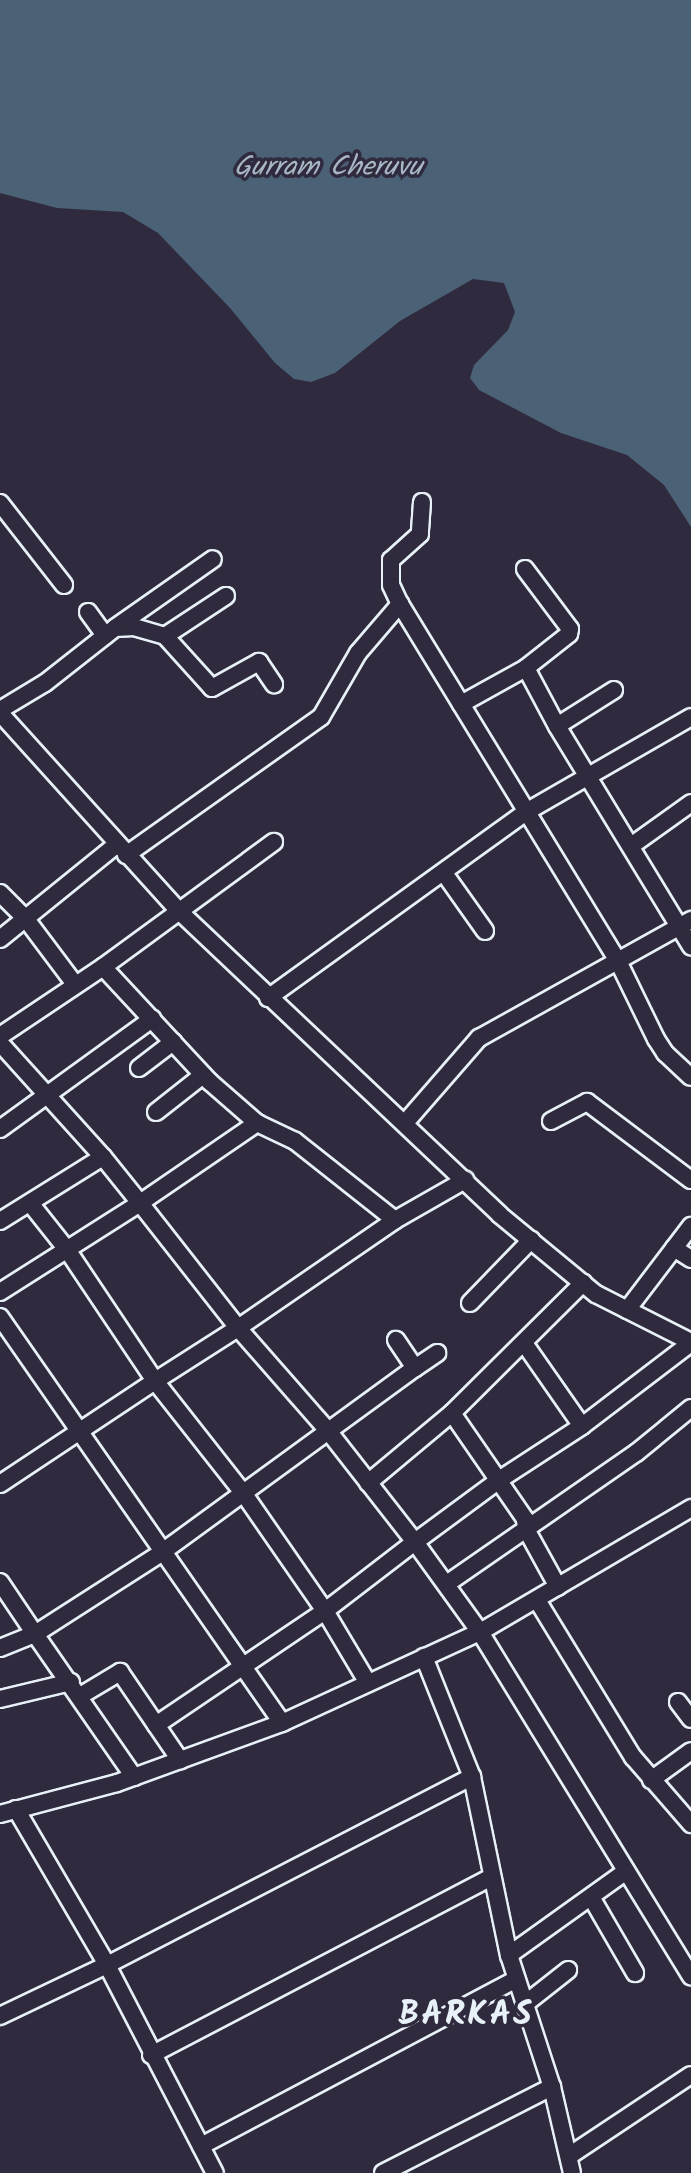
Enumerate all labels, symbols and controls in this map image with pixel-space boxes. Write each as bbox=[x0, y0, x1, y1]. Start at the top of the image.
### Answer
water label: Gurram Cheruvu bbox=[234, 151, 422, 185]
district label: BARKAS bbox=[398, 1996, 534, 2036]

